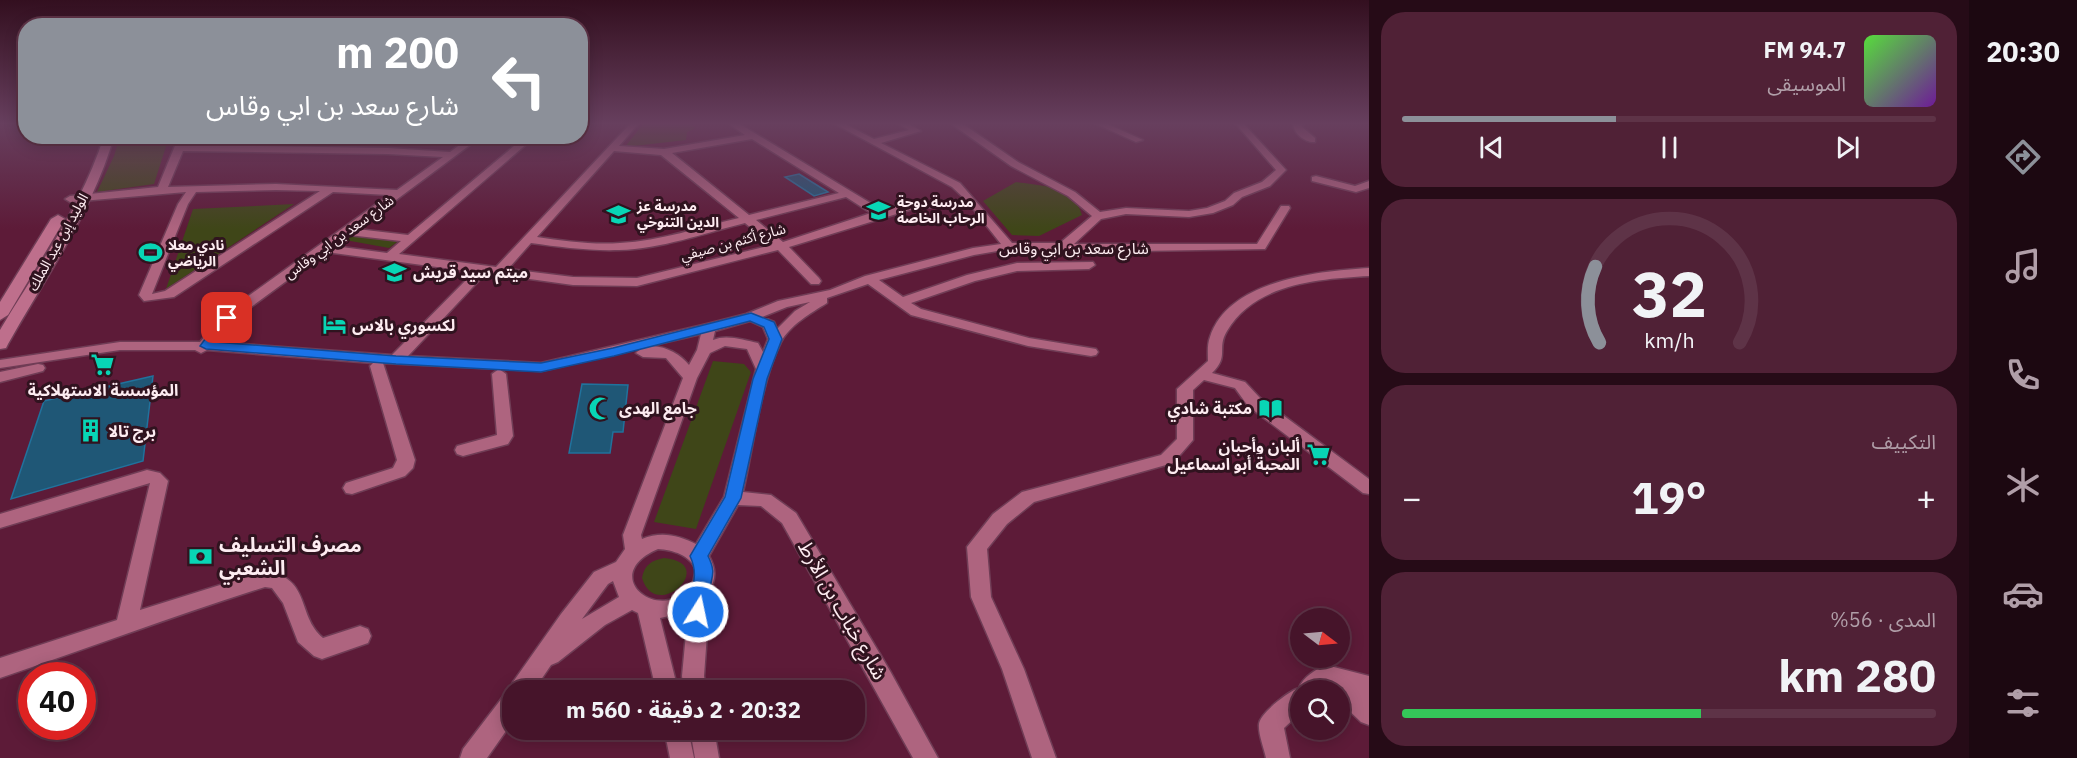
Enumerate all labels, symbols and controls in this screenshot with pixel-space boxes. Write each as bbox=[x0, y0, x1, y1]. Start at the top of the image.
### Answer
text: 200 m bbox=[336, 25, 459, 80]
text: 20:30 bbox=[1986, 34, 2060, 69]
text: 94.7 FM bbox=[1763, 35, 1846, 64]
icon: left bbox=[480, 42, 558, 120]
text: الموسيقى bbox=[1767, 70, 1846, 97]
text: شارع سعد بن ابي وقاس bbox=[206, 87, 459, 122]
icon: previous bbox=[1475, 131, 1508, 164]
icon: pause bbox=[1653, 131, 1686, 164]
icon: next bbox=[1831, 131, 1864, 164]
icon: directions bbox=[2002, 136, 2044, 178]
street label: الوليد إبن عبد الملك bbox=[24, 190, 93, 294]
street label: شارع سعد بن ابي وقاس bbox=[281, 191, 399, 285]
place label: مدرسة دوحة الرحاب الخاصة bbox=[897, 193, 985, 227]
place label: مدرسة عز الدين التنوخي bbox=[636, 197, 719, 233]
school or university icon: مدرسة دوحة الرحاب الخاصة bbox=[866, 197, 892, 223]
school or university icon: مدرسة عز الدين التنوخي bbox=[606, 201, 632, 227]
street label: شارع أكثم بن صيفي bbox=[678, 219, 788, 267]
place label: نادي معلا الرياضي bbox=[168, 236, 224, 272]
street label: شارع سعد بن ابي وقاس bbox=[999, 238, 1149, 261]
sports icon: نادي معلا الرياضي bbox=[137, 240, 163, 266]
icon: music bbox=[2002, 245, 2044, 287]
text: 32 bbox=[1632, 253, 1706, 334]
school or university icon: ميتم سيد قريش bbox=[382, 259, 408, 285]
place label: ميتم سيد قريش bbox=[413, 262, 528, 285]
pin bbox=[201, 292, 252, 343]
icon: arrive bbox=[210, 301, 243, 334]
hotel icon: لكسوري بالاس bbox=[321, 312, 347, 338]
place label: لكسوري بالاس bbox=[352, 315, 455, 339]
text: km/h bbox=[1644, 326, 1694, 354]
supermarket icon: المؤسسة الاستهلاكية bbox=[90, 352, 116, 378]
icon: phone bbox=[2002, 354, 2044, 396]
place label: المؤسسة الاستهلاكية bbox=[28, 380, 178, 400]
mosque icon: جامع الهدى bbox=[588, 395, 614, 421]
library icon: مكتبة شادي bbox=[1257, 395, 1283, 421]
place label: جامع الهدى bbox=[619, 398, 697, 421]
place label: مكتبة شادي bbox=[1168, 398, 1252, 422]
building icon: برج تالا bbox=[77, 418, 103, 444]
place label: برج تالا bbox=[108, 421, 156, 443]
text: التكييف bbox=[1872, 428, 1936, 455]
place label: ألبان وأجبان المحبة أبو اسماعيل bbox=[1167, 436, 1300, 474]
supermarket icon: ألبان وأجبان المحبة أبو اسماعيل bbox=[1305, 442, 1331, 468]
icon: climate bbox=[2002, 464, 2044, 506]
text: 19° bbox=[1631, 468, 1707, 526]
text: − bbox=[1402, 476, 1422, 519]
text: + bbox=[1916, 476, 1936, 519]
place label: مصرف التسليف الشعبي bbox=[219, 531, 362, 584]
street label: شارع خباب بن الأرط bbox=[790, 536, 894, 685]
bank icon: مصرف التسليف الشعبي bbox=[188, 543, 214, 569]
icon: car bbox=[2002, 573, 2044, 615]
position arrow bbox=[666, 580, 730, 644]
text: المدى · 56% bbox=[1830, 606, 1936, 633]
north arrow bbox=[1290, 608, 1350, 668]
map controls bbox=[1290, 608, 1350, 740]
text: 280 km bbox=[1778, 646, 1936, 704]
speed limit sign: 40 bbox=[18, 662, 96, 740]
button: search bbox=[1290, 680, 1350, 740]
icon: filters bbox=[2002, 682, 2044, 724]
text: 20:32 · 2 دقيقة · 560 m bbox=[566, 695, 801, 724]

